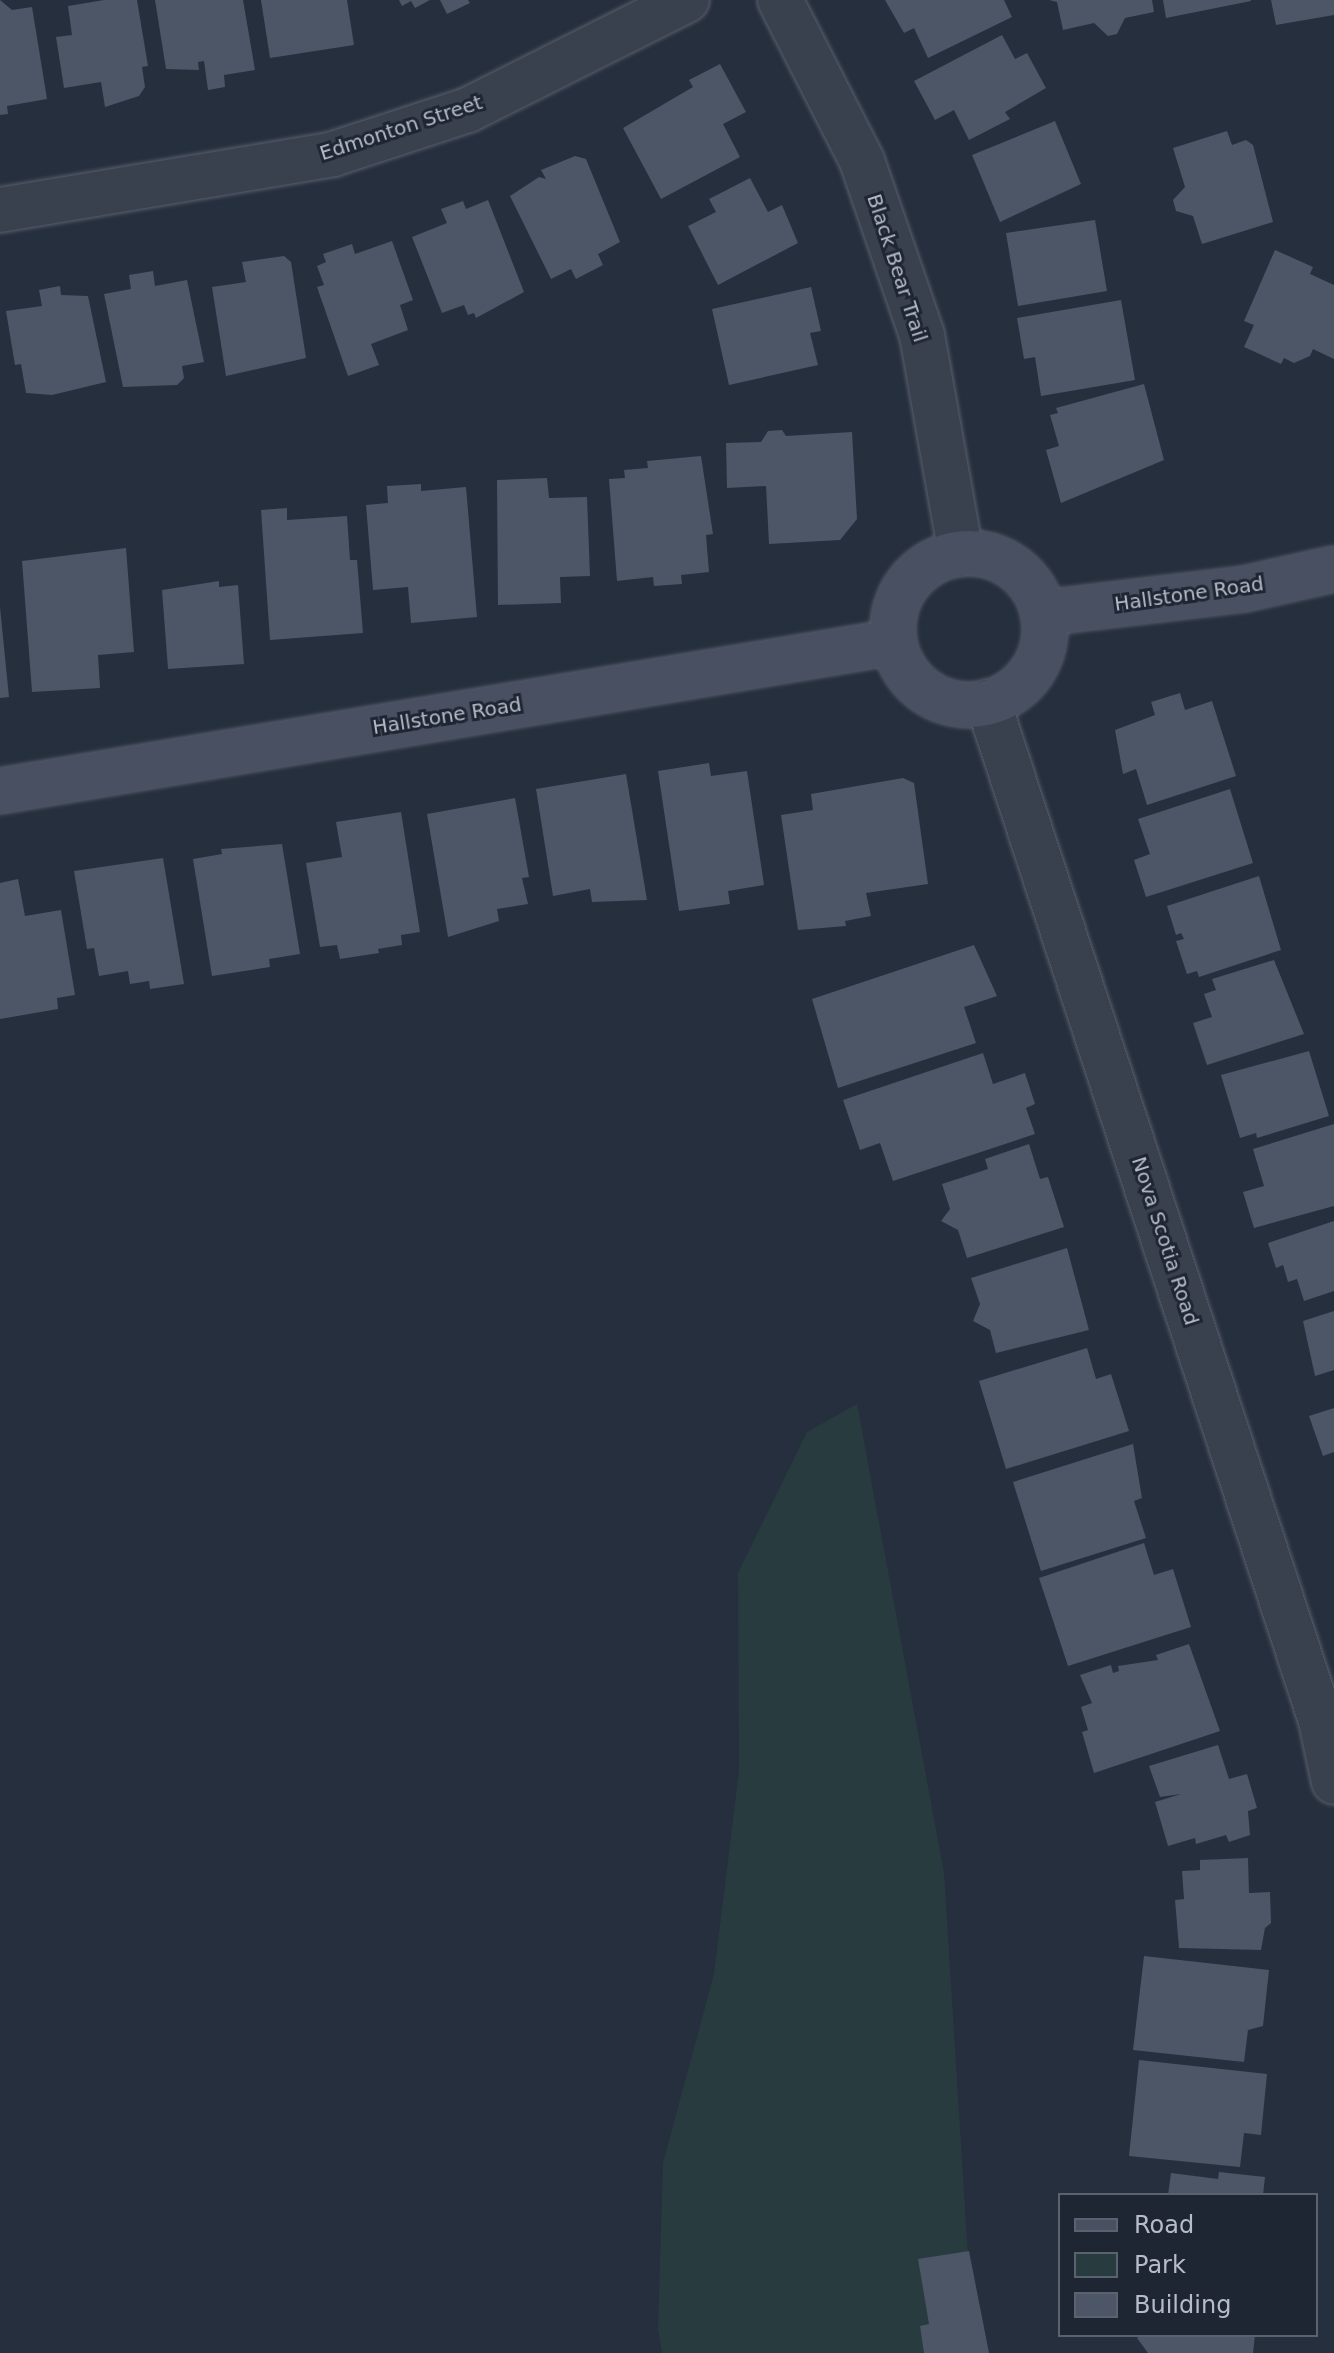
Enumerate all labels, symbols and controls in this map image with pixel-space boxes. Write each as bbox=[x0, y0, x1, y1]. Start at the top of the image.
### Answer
street label: Edmonton Street bbox=[317, 90, 485, 166]
street label: Black Bear Trail bbox=[862, 191, 932, 345]
street label: Hallstone Road bbox=[1113, 572, 1265, 616]
street label: Hallstone Road bbox=[371, 692, 523, 740]
street label: Nova Scotia Road bbox=[1126, 1154, 1204, 1328]
legend bbox=[1058, 2193, 1318, 2337]
text: Road bbox=[1134, 2211, 1194, 2239]
text: Park bbox=[1134, 2251, 1186, 2279]
text: Building bbox=[1134, 2291, 1231, 2319]

